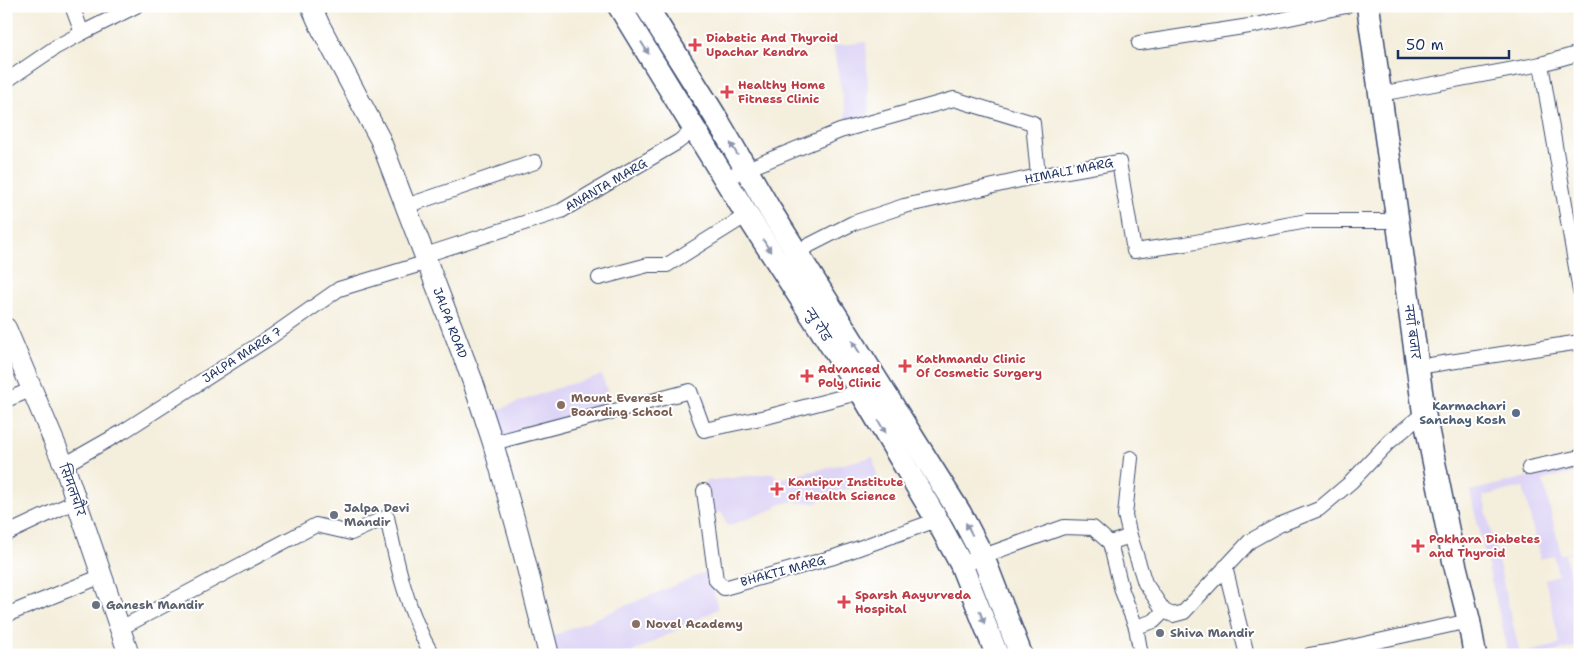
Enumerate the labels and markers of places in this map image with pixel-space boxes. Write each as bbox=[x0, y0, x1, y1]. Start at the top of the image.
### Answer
place label: Diabetic And Thyroid Upachar Kendra bbox=[706, 30, 838, 60]
marker: Diabetic And Thyroid Upachar Kendra bbox=[688, 38, 702, 52]
place label: Healthy Home Fitness Clinic bbox=[738, 77, 825, 107]
marker: Healthy Home Fitness Clinic bbox=[720, 85, 734, 99]
place label: Kathmandu Clinic Of Cosmetic Surgery bbox=[916, 351, 1042, 381]
marker: Kathmandu Clinic Of Cosmetic Surgery bbox=[898, 359, 912, 373]
place label: Advanced Poly Clinic bbox=[818, 361, 881, 391]
marker: Advanced Poly Clinic bbox=[800, 369, 814, 383]
place label: Mount Everest Boarding School bbox=[571, 390, 673, 420]
place label: Karmachari Sanchay Kosh bbox=[1419, 398, 1506, 428]
marker: Mount Everest Boarding School bbox=[555, 399, 567, 411]
marker: Karmachari Sanchay Kosh bbox=[1510, 407, 1522, 419]
place label: Kantipur Institute of Health Science bbox=[788, 474, 903, 504]
marker: Kantipur Institute of Health Science bbox=[770, 482, 784, 496]
place label: Jalpa Devi Mandir bbox=[344, 500, 410, 530]
marker: Jalpa Devi Mandir bbox=[328, 509, 340, 521]
place label: Pokhara Diabetes and Thyroid bbox=[1429, 531, 1540, 561]
marker: Pokhara Diabetes and Thyroid bbox=[1411, 539, 1425, 553]
place label: Sparsh Aayurveda Hospital bbox=[855, 587, 972, 617]
marker: Sparsh Aayurveda Hospital bbox=[837, 595, 851, 609]
place label: Ganesh Mandir bbox=[106, 597, 205, 613]
marker: Ganesh Mandir bbox=[90, 599, 102, 611]
place label: Novel Academy bbox=[646, 616, 743, 632]
marker: Novel Academy bbox=[630, 618, 642, 630]
place label: Shiva Mandir bbox=[1170, 625, 1255, 641]
marker: Shiva Mandir bbox=[1154, 627, 1166, 639]

